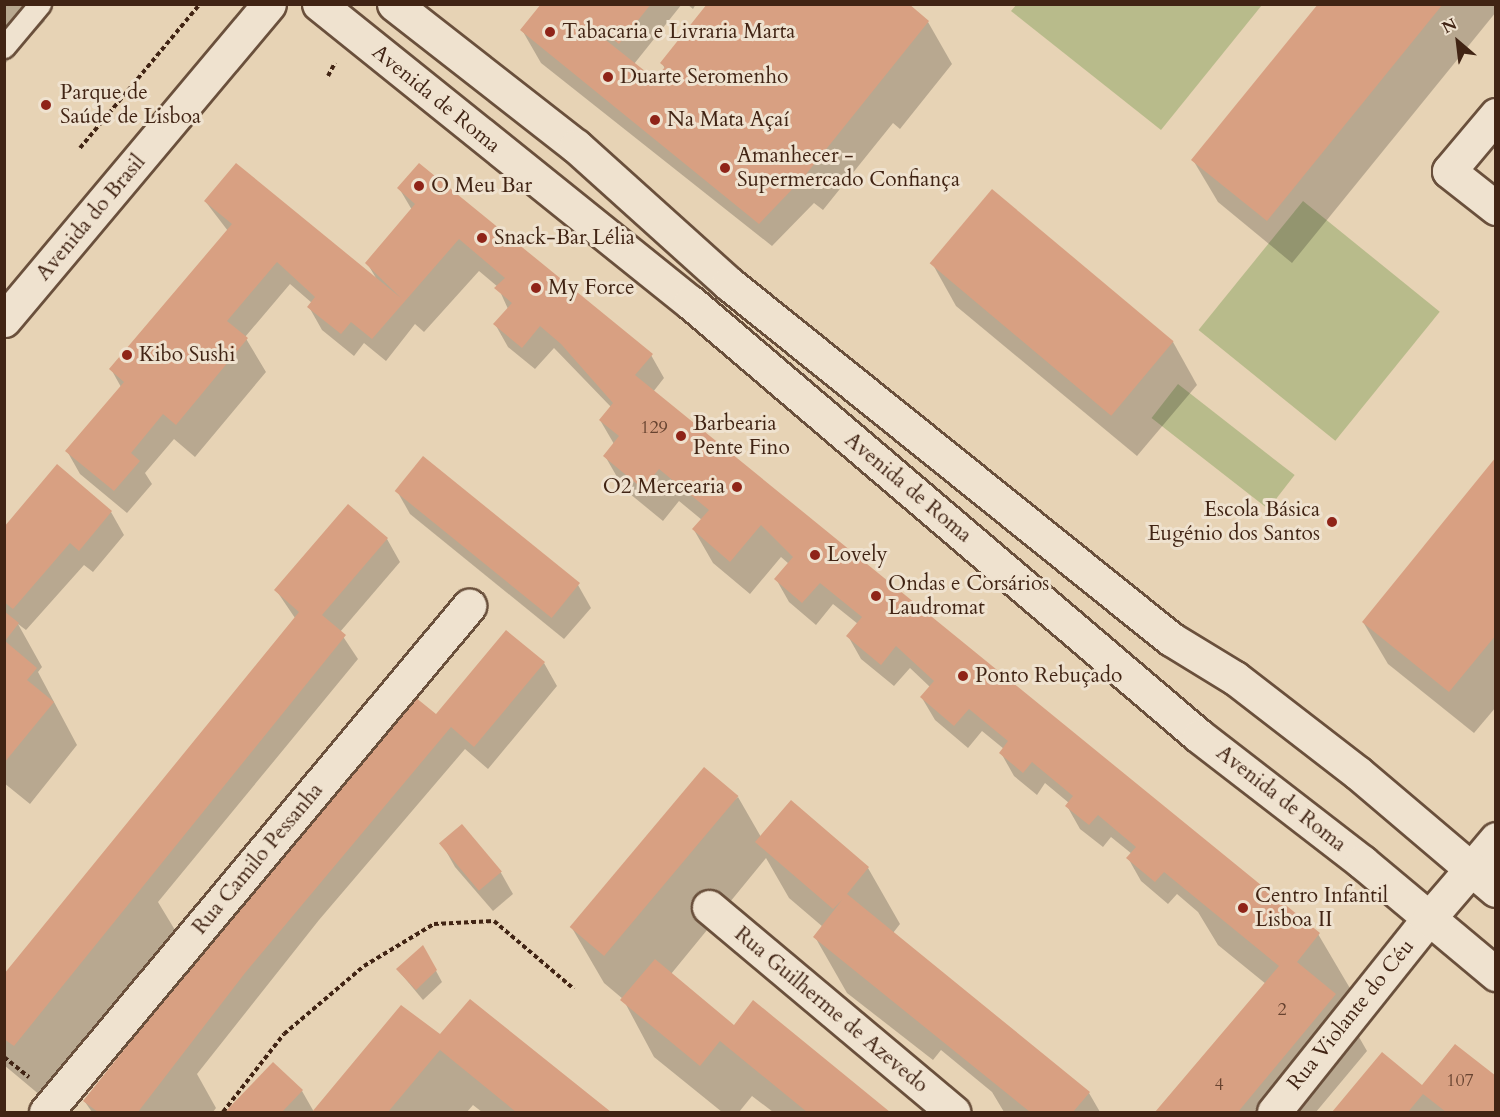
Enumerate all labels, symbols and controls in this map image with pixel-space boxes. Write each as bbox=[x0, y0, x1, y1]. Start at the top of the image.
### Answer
north arrow bbox=[1428, 12, 1488, 72]
text: N bbox=[1438, 13, 1461, 39]
place label: Tabacaria e Livraria Marta bbox=[562, 19, 795, 45]
marker: Tabacaria e Livraria Marta bbox=[543, 25, 557, 39]
street label: Avenida de Roma bbox=[367, 40, 505, 158]
place label: Duarte Seromenho bbox=[620, 64, 788, 90]
marker: Duarte Seromenho bbox=[601, 70, 615, 84]
place label: Parque de Saúde de Lisboa bbox=[60, 80, 201, 130]
marker: Parque de Saúde de Lisboa bbox=[37, 96, 55, 114]
place label: Na Mata Açaí bbox=[667, 107, 789, 133]
marker: Na Mata Açaí bbox=[648, 113, 662, 127]
place label: Amanhecer - Supermercado Confiança bbox=[737, 143, 960, 193]
street label: Avenida do Brasil bbox=[31, 150, 151, 286]
marker: Amanhecer - Supermercado Confiança bbox=[718, 161, 732, 175]
place label: O Meu Bar bbox=[431, 173, 532, 199]
marker: O Meu Bar bbox=[412, 179, 426, 193]
place label: Snack-Bar Lélia bbox=[494, 225, 635, 251]
marker: Snack-Bar Lélia bbox=[475, 231, 489, 245]
place label: My Force bbox=[548, 275, 635, 301]
marker: My Force bbox=[529, 281, 543, 295]
place label: Kibo Sushi bbox=[139, 342, 235, 368]
marker: Kibo Sushi bbox=[120, 348, 134, 362]
place label: Barbearia Pente Fino bbox=[693, 411, 790, 461]
house number: 129 bbox=[640, 417, 668, 439]
street label: Avenida de Roma bbox=[839, 428, 977, 548]
marker: Barbearia Pente Fino bbox=[674, 429, 688, 443]
place label: O2 Mercearia bbox=[603, 474, 725, 500]
marker: O2 Mercearia bbox=[730, 480, 744, 494]
place label: Escola Básica Eugénio dos Santos bbox=[1148, 497, 1320, 547]
marker: Escola Básica Eugénio dos Santos bbox=[1325, 515, 1339, 529]
place label: Lovely bbox=[827, 542, 888, 568]
marker: Lovely bbox=[808, 548, 822, 562]
place label: Ondas e Corsários Laudromat bbox=[888, 571, 1049, 621]
marker: Ondas e Corsários Laudromat bbox=[869, 589, 883, 603]
place label: Ponto Rebuçado bbox=[975, 663, 1122, 689]
marker: Ponto Rebuçado bbox=[956, 669, 970, 683]
street label: Avenida de Roma bbox=[1211, 740, 1351, 858]
street label: Rua Camilo Pessanha bbox=[187, 778, 329, 940]
place label: Centro Infantil Lisboa II bbox=[1255, 883, 1388, 933]
marker: Centro Infantil Lisboa II bbox=[1236, 901, 1250, 915]
street label: Rua Guilherme de Azevedo bbox=[729, 922, 933, 1098]
street label: Rua Violante do Céu bbox=[1282, 934, 1420, 1096]
house number: 2 bbox=[1277, 999, 1287, 1021]
house number: 107 bbox=[1446, 1070, 1474, 1092]
house number: 4 bbox=[1214, 1074, 1224, 1096]

